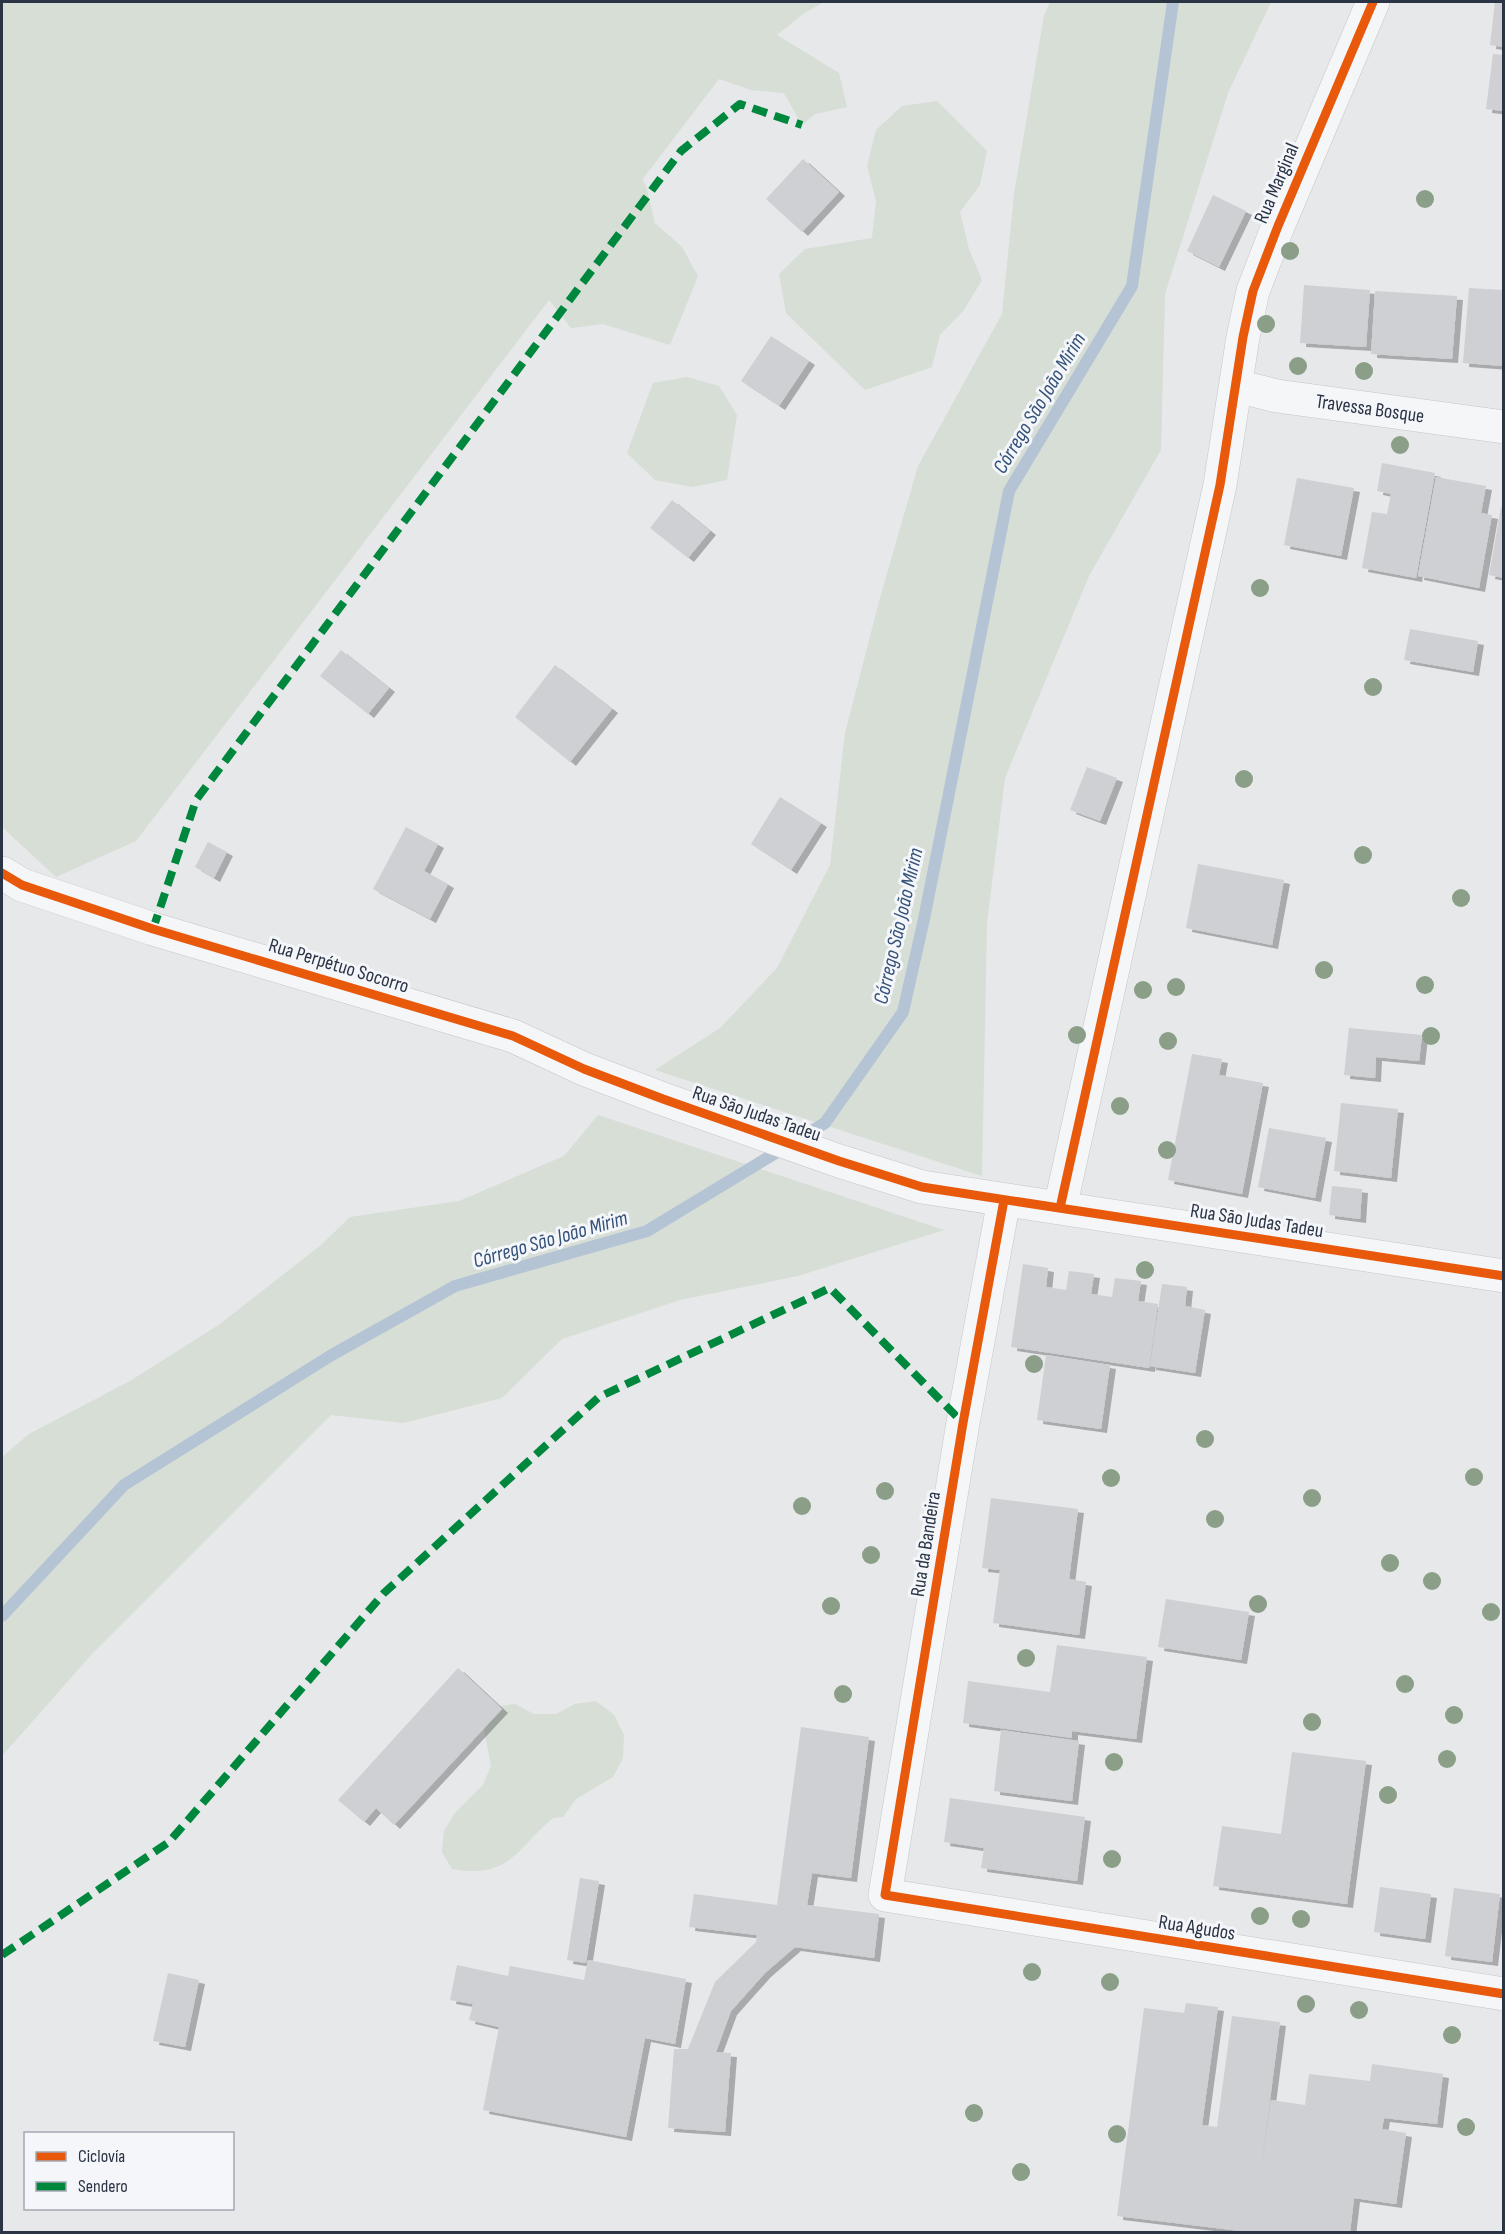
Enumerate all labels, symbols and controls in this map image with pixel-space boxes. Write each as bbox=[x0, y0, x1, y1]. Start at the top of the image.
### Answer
street label: Rua Marginal bbox=[1249, 140, 1305, 227]
water label: Córrego São João Mirim bbox=[988, 328, 1091, 478]
street label: Travessa Bosque bbox=[1314, 390, 1426, 428]
water label: Córrego São João Mirim bbox=[868, 846, 929, 1007]
street label: Rua Perpétuo Socorro bbox=[266, 933, 412, 999]
street label: Rua São Judas Tadeu bbox=[689, 1081, 824, 1147]
street label: Rua São Judas Tadeu bbox=[1189, 1199, 1325, 1243]
water label: Córrego São João Mirim bbox=[470, 1205, 630, 1273]
street label: Rua da Bandeira bbox=[906, 1490, 946, 1598]
street label: Rua Agudos bbox=[1157, 1910, 1237, 1946]
legend bbox=[24, 2132, 234, 2210]
text: Ciclovía bbox=[78, 2146, 125, 2167]
text: Sendero bbox=[78, 2176, 128, 2197]

